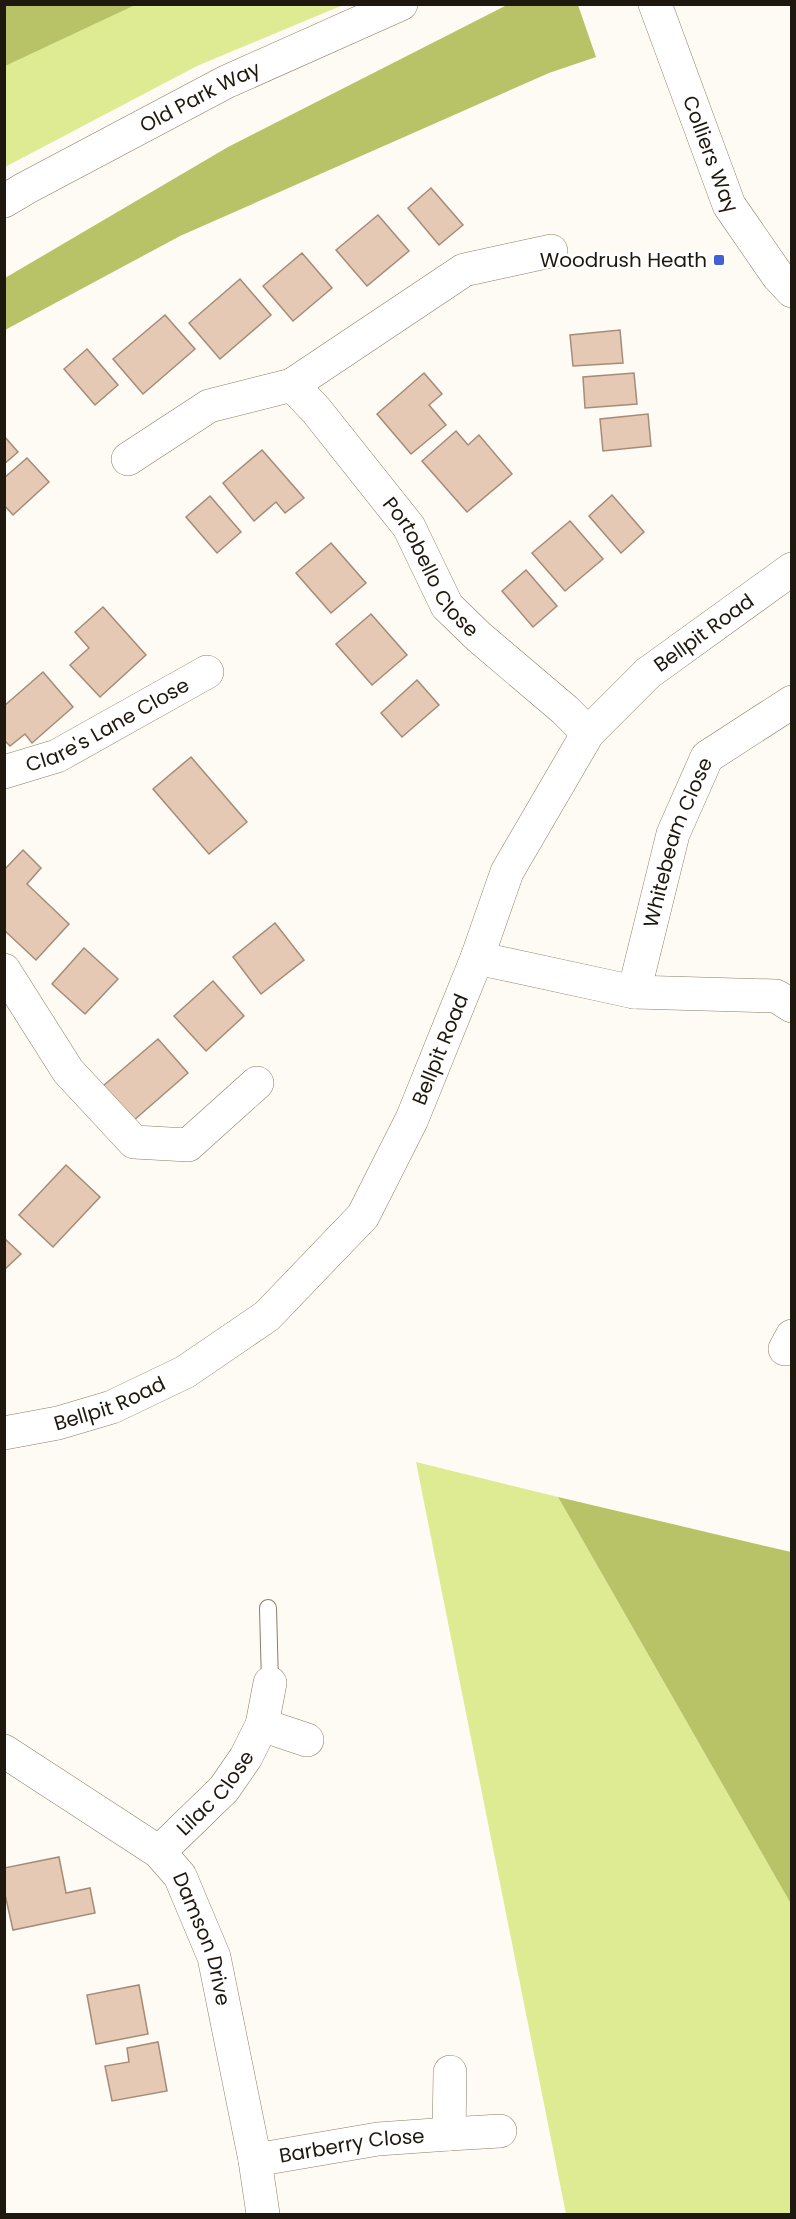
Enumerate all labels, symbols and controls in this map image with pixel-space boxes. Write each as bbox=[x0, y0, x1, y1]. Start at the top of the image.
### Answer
street label: Old Park Way bbox=[135, 54, 265, 139]
street label: Colliers Way bbox=[676, 92, 745, 219]
place label: Woodrush Heath bbox=[540, 246, 707, 274]
marker: Woodrush Heath bbox=[712, 253, 726, 267]
street label: Portobello Close bbox=[376, 491, 485, 643]
street label: Bellpit Road bbox=[648, 587, 760, 679]
street label: Clare's Lane Close bbox=[22, 671, 194, 779]
street label: Whitebeam Close bbox=[636, 753, 719, 931]
street label: Bellpit Road bbox=[405, 989, 475, 1109]
street label: Bellpit Road bbox=[50, 1369, 170, 1437]
street label: Lilac Close bbox=[170, 1745, 261, 1842]
street label: Damson Drive bbox=[166, 1868, 237, 2008]
street label: Barberry Close bbox=[277, 2122, 425, 2170]

